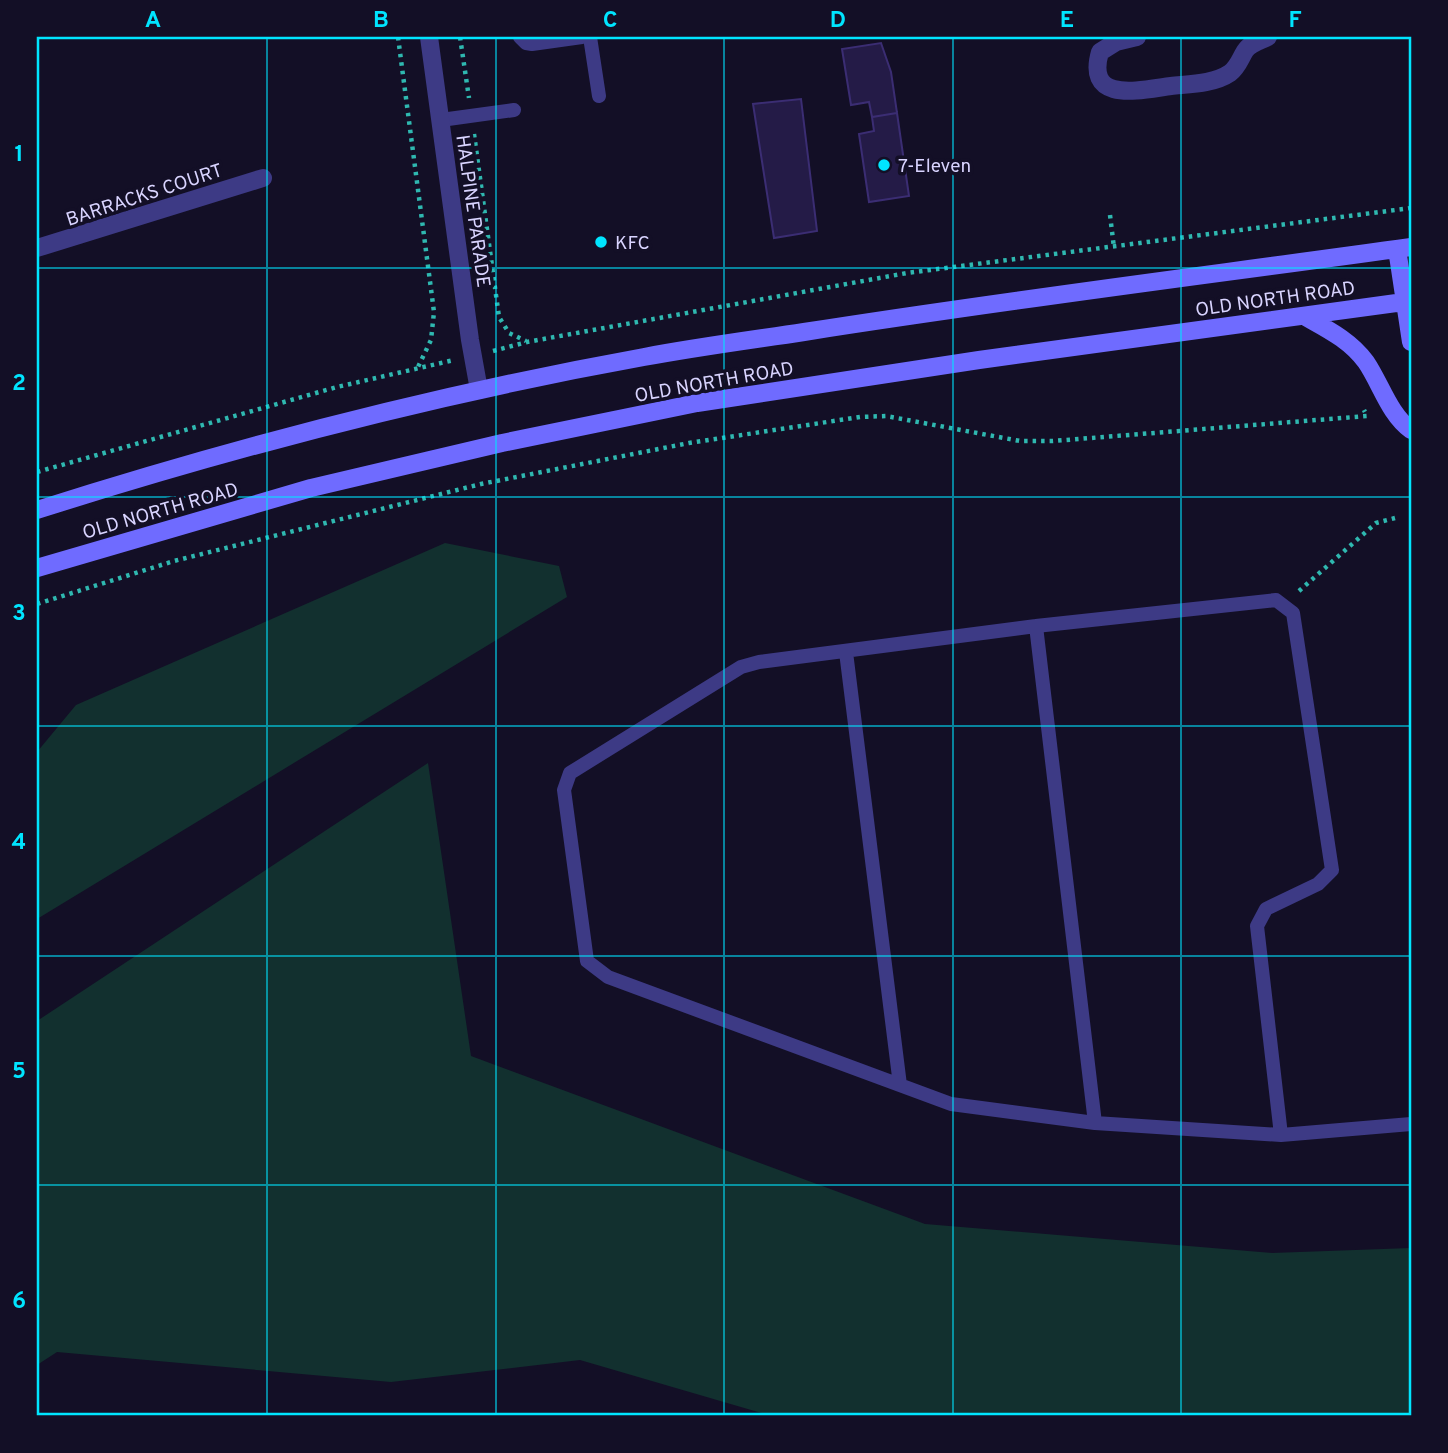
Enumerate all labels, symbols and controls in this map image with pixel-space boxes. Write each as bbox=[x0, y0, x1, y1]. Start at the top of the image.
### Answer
text: A bbox=[145, 7, 161, 36]
text: B bbox=[373, 7, 389, 36]
text: C bbox=[603, 7, 617, 36]
text: D bbox=[830, 7, 846, 36]
text: E bbox=[1060, 7, 1074, 36]
text: F bbox=[1288, 7, 1302, 36]
street label: HALPINE PARADE bbox=[449, 133, 495, 289]
text: 1 bbox=[14, 141, 24, 170]
place label: 7-Eleven bbox=[898, 155, 971, 179]
marker: 7-Eleven bbox=[876, 157, 892, 173]
street label: BARRACKS COURT bbox=[63, 159, 226, 233]
place label: KFC bbox=[615, 232, 650, 256]
marker: KFC bbox=[593, 234, 609, 250]
street label: OLD NORTH ROAD bbox=[1194, 277, 1357, 323]
street label: OLD NORTH ROAD bbox=[633, 357, 796, 409]
text: 2 bbox=[12, 370, 26, 399]
street label: OLD NORTH ROAD bbox=[80, 478, 241, 546]
text: 3 bbox=[12, 600, 26, 629]
text: 4 bbox=[12, 829, 26, 858]
text: 5 bbox=[12, 1058, 26, 1087]
text: 6 bbox=[12, 1288, 26, 1317]

